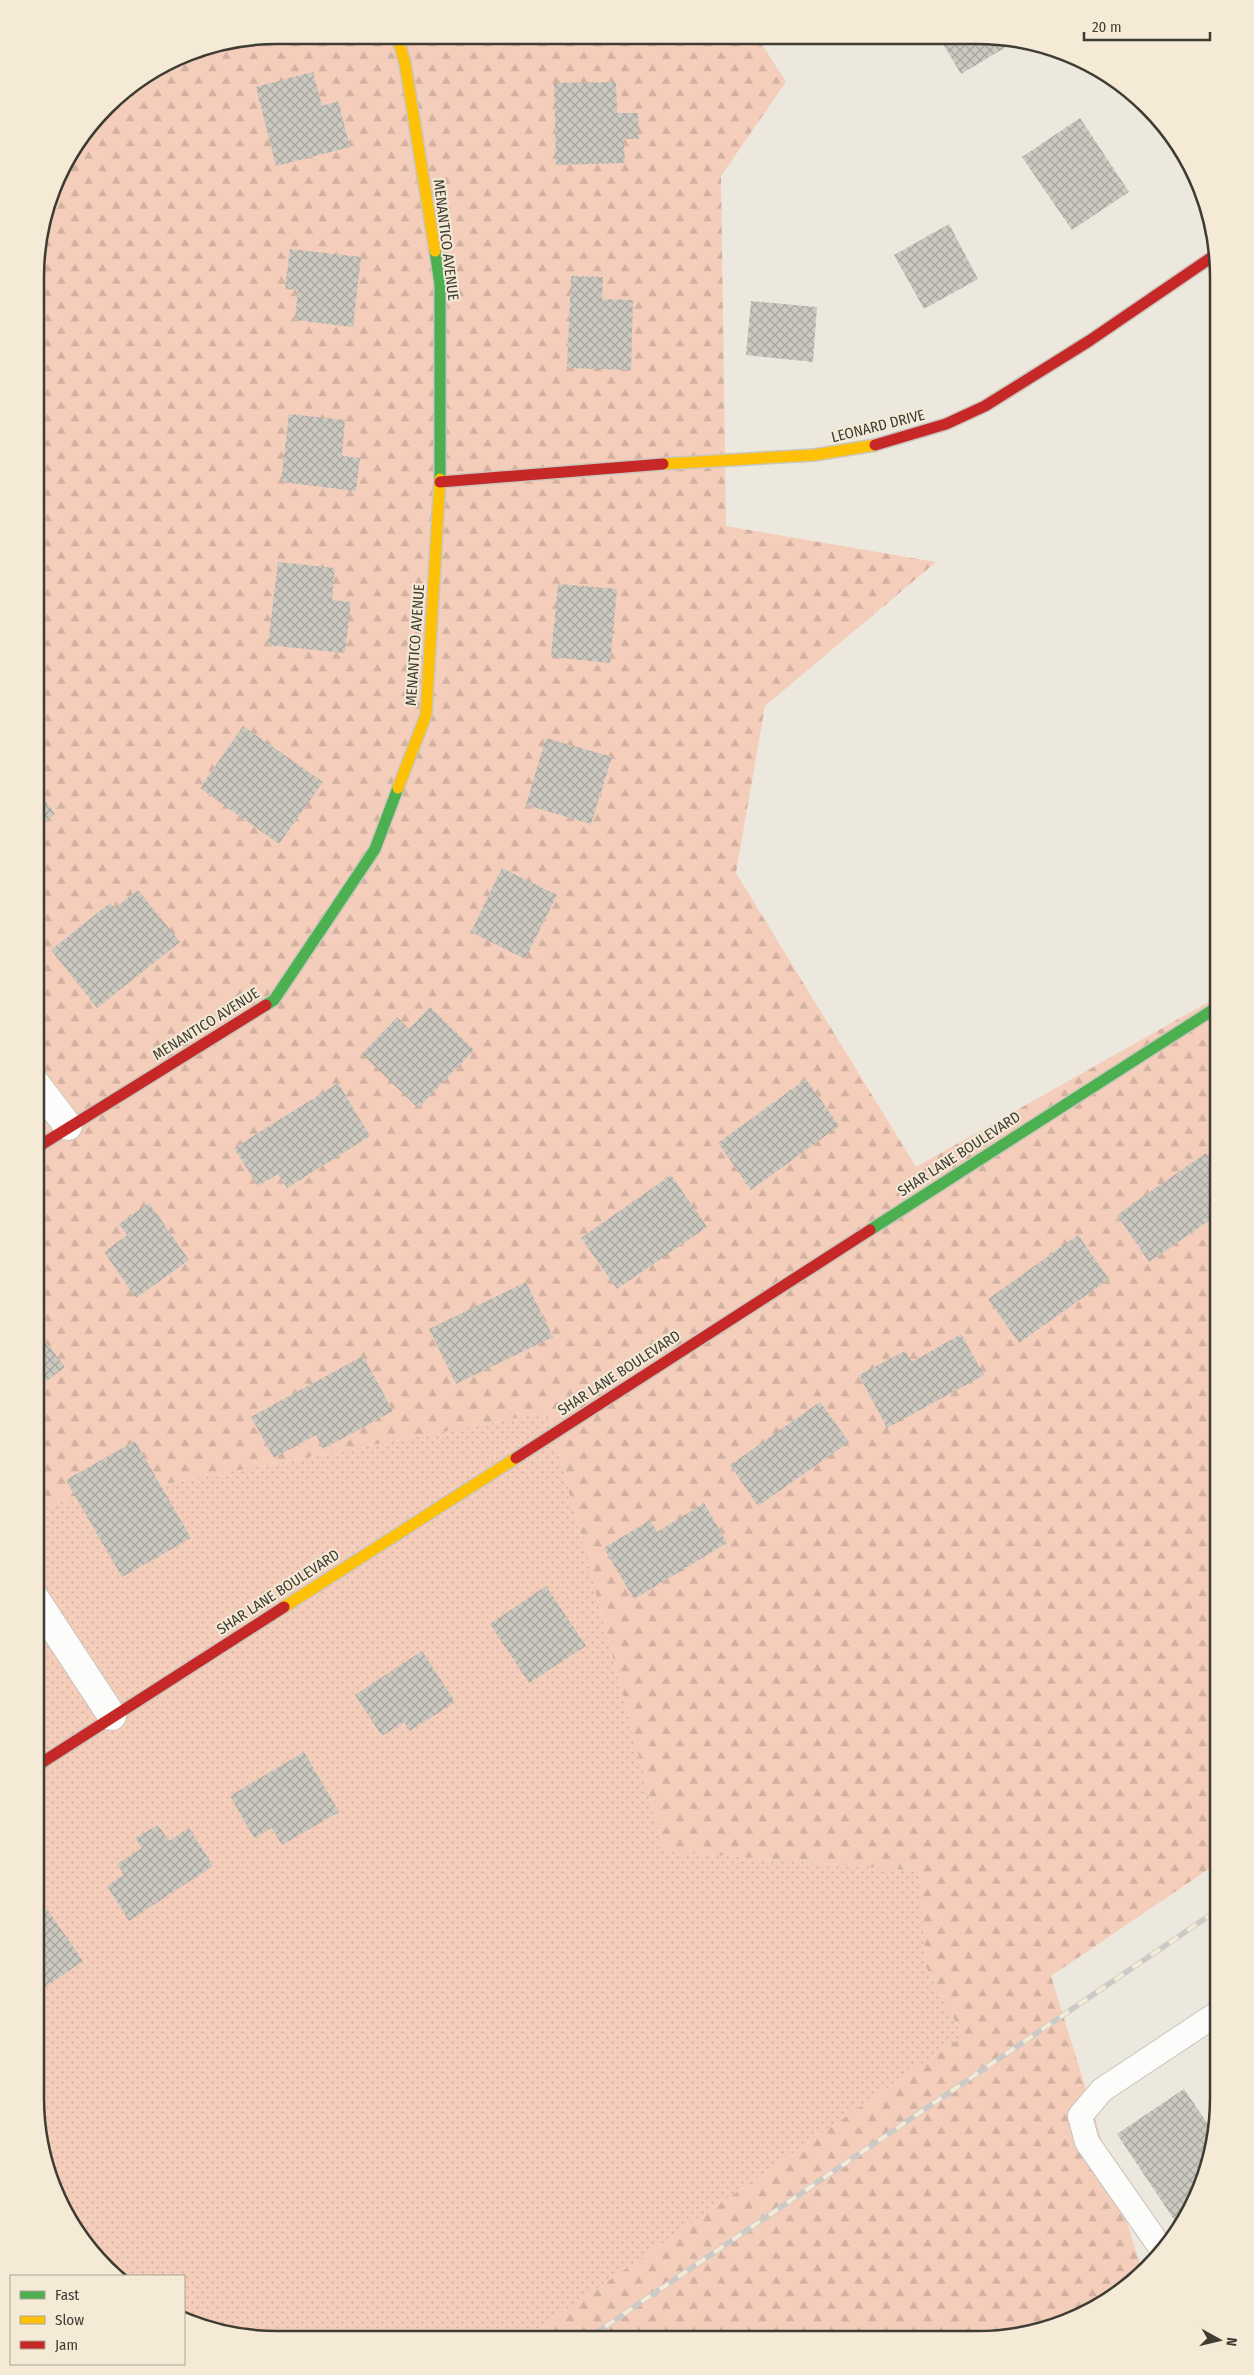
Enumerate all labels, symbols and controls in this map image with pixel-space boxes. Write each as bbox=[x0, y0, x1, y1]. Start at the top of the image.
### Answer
scale bar bbox=[1084, 10, 1210, 42]
text: 20 m bbox=[1092, 18, 1122, 36]
street label: MENANTICO AVENUE bbox=[430, 178, 462, 302]
street label: LEONARD DRIVE bbox=[829, 406, 927, 446]
street label: MENANTICO AVENUE bbox=[402, 583, 428, 707]
street label: MENANTICO AVENUE bbox=[149, 984, 263, 1064]
street label: SHAR LANE BOULEVARD bbox=[894, 1108, 1024, 1200]
street label: SHAR LANE BOULEVARD bbox=[554, 1327, 684, 1419]
street label: SHAR LANE BOULEVARD bbox=[213, 1546, 343, 1638]
legend bbox=[10, 2275, 185, 2365]
text: Fast bbox=[55, 2286, 79, 2304]
text: Slow bbox=[55, 2311, 84, 2329]
north arrow bbox=[1194, 2315, 1244, 2365]
text: Jam bbox=[55, 2336, 78, 2354]
text: N bbox=[1222, 2336, 1240, 2347]

